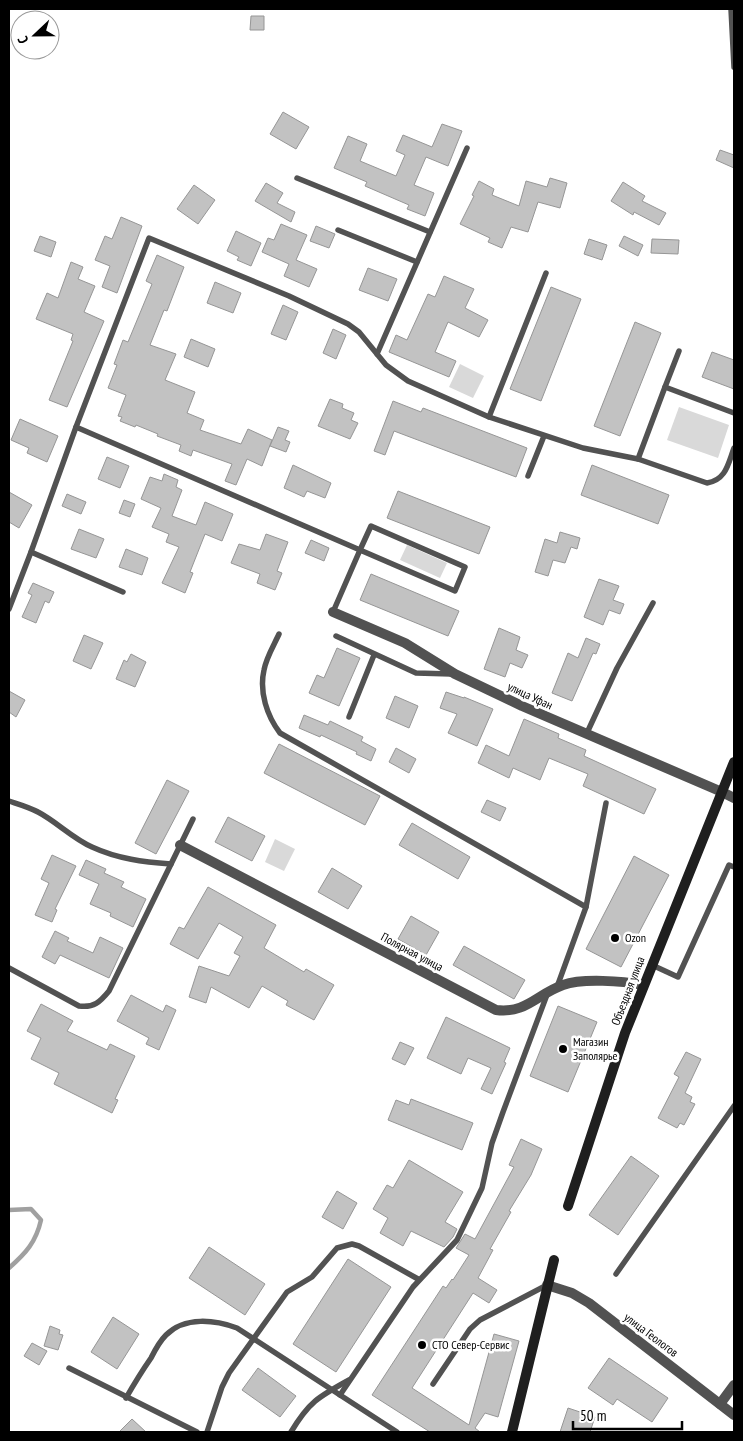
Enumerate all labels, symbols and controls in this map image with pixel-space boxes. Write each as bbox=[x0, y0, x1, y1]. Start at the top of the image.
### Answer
north arrow bbox=[10, 10, 60, 60]
text: С bbox=[13, 33, 32, 46]
street label: улица Уфан bbox=[505, 679, 555, 713]
street label: Полярная улица bbox=[379, 929, 446, 974]
place label: Ozon bbox=[625, 930, 646, 945]
marker: Ozon bbox=[609, 932, 621, 944]
street label: Объездная улица bbox=[608, 954, 648, 1027]
place label: Магазин Заполярье bbox=[573, 1034, 618, 1063]
marker: Магазин Заполярье bbox=[557, 1043, 569, 1055]
street label: улица Геологов bbox=[621, 1309, 681, 1360]
place label: СТО Север-Сервис bbox=[432, 1337, 510, 1352]
marker: СТО Север-Сервис bbox=[416, 1339, 428, 1351]
scale bar bbox=[573, 1398, 682, 1430]
text: 50 m bbox=[580, 1406, 606, 1425]

